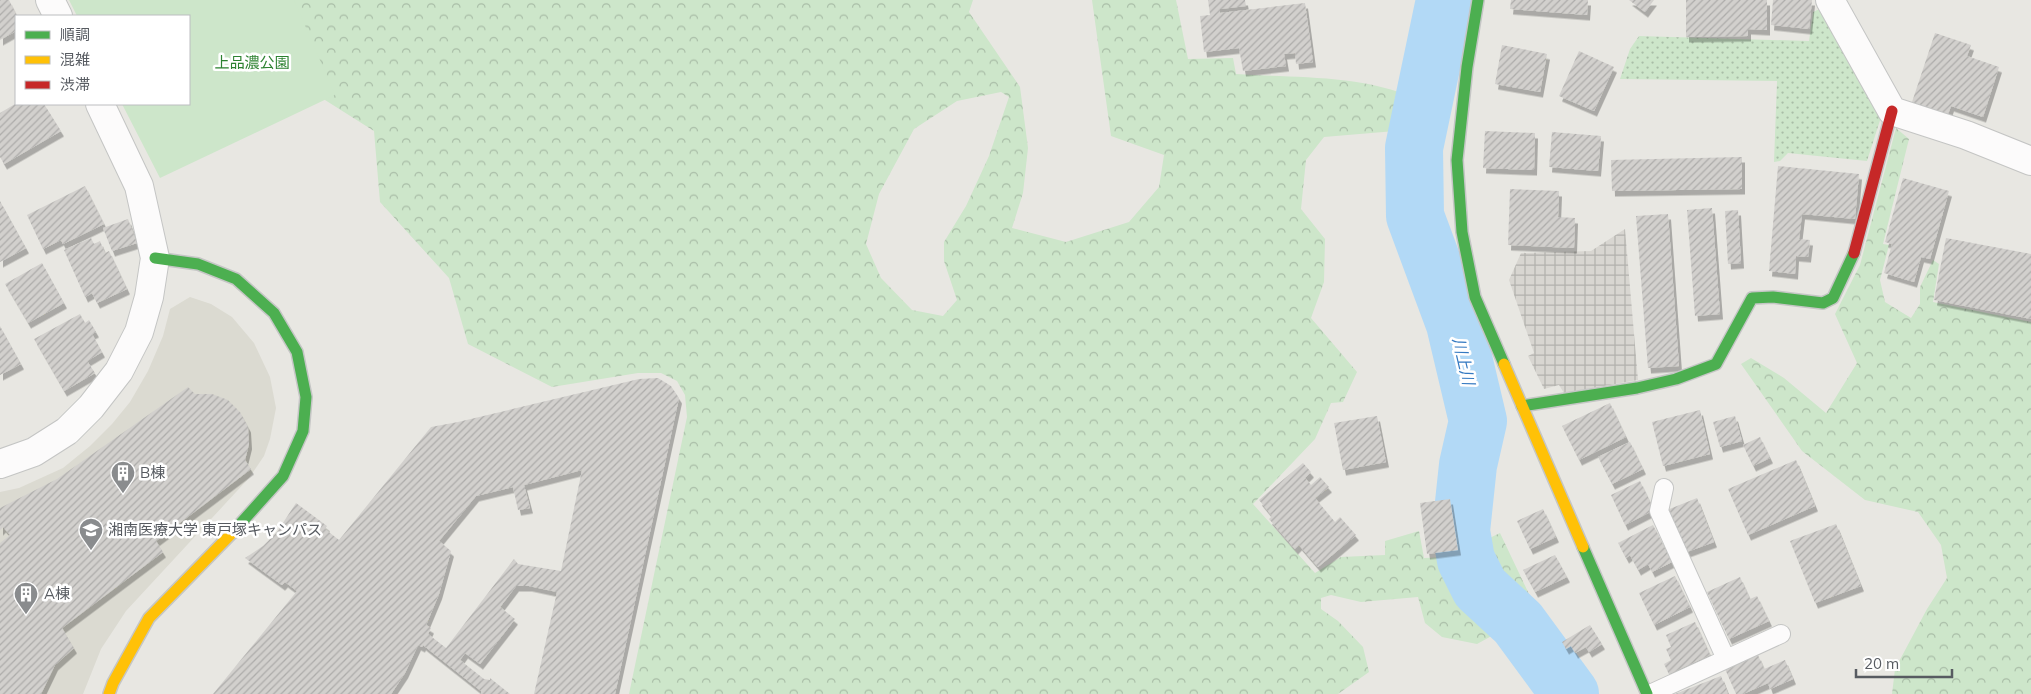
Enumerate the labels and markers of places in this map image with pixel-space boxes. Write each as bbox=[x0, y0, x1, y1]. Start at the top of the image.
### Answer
building icon: B棟 bbox=[110, 460, 136, 494]
place label: B棟 bbox=[140, 463, 165, 482]
school or university icon: 湘南医療大学 東戸塚キャンパス bbox=[78, 517, 104, 551]
place label: 湘南医療大学 東戸塚キャンパス bbox=[108, 520, 322, 539]
building icon: A棟 bbox=[13, 581, 39, 615]
place label: A棟 bbox=[44, 584, 70, 603]

